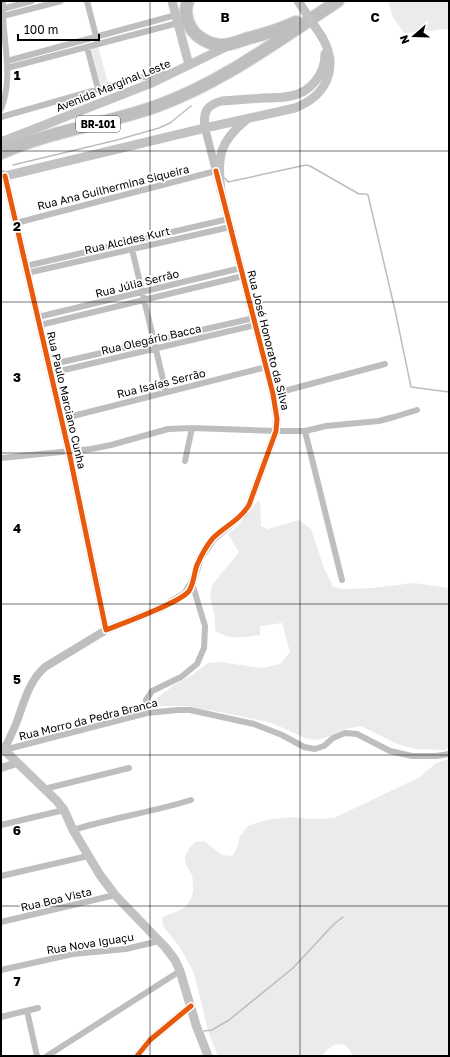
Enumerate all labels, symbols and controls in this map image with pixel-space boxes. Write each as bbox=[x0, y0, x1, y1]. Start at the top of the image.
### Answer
text: B bbox=[220, 9, 230, 25]
text: C bbox=[370, 9, 380, 25]
scale bar bbox=[18, 16, 99, 42]
north arrow bbox=[394, 16, 434, 56]
text: 100 m bbox=[24, 22, 58, 37]
text: N bbox=[397, 33, 412, 46]
street label: Avenida Marginal Leste bbox=[54, 56, 172, 114]
text: 1 bbox=[14, 67, 21, 83]
road number: BR-101 bbox=[76, 116, 120, 132]
street label: Rua Ana Guilhermina Siqueira bbox=[36, 162, 190, 212]
text: 2 bbox=[13, 218, 21, 234]
street label: Rua Alcides Kurt bbox=[83, 224, 171, 256]
street label: Rua Júlia Serrão bbox=[94, 266, 181, 300]
street label: Rua José Honorato da Silva bbox=[245, 269, 293, 411]
street label: Rua Olegário Bacca bbox=[100, 321, 202, 357]
street label: Rua Paulo Marciano Cunha bbox=[45, 330, 89, 470]
street label: Rua Isaías Serrão bbox=[115, 366, 207, 400]
text: 3 bbox=[13, 369, 21, 385]
text: 4 bbox=[13, 520, 21, 536]
text: 5 bbox=[13, 671, 21, 687]
street label: Rua Morro da Pedra Branca bbox=[17, 695, 159, 743]
text: 6 bbox=[13, 822, 21, 838]
street label: Rua Boa Vista bbox=[19, 885, 93, 913]
street label: Rua Nova Iguaçu bbox=[45, 930, 135, 956]
text: 7 bbox=[13, 973, 21, 989]

